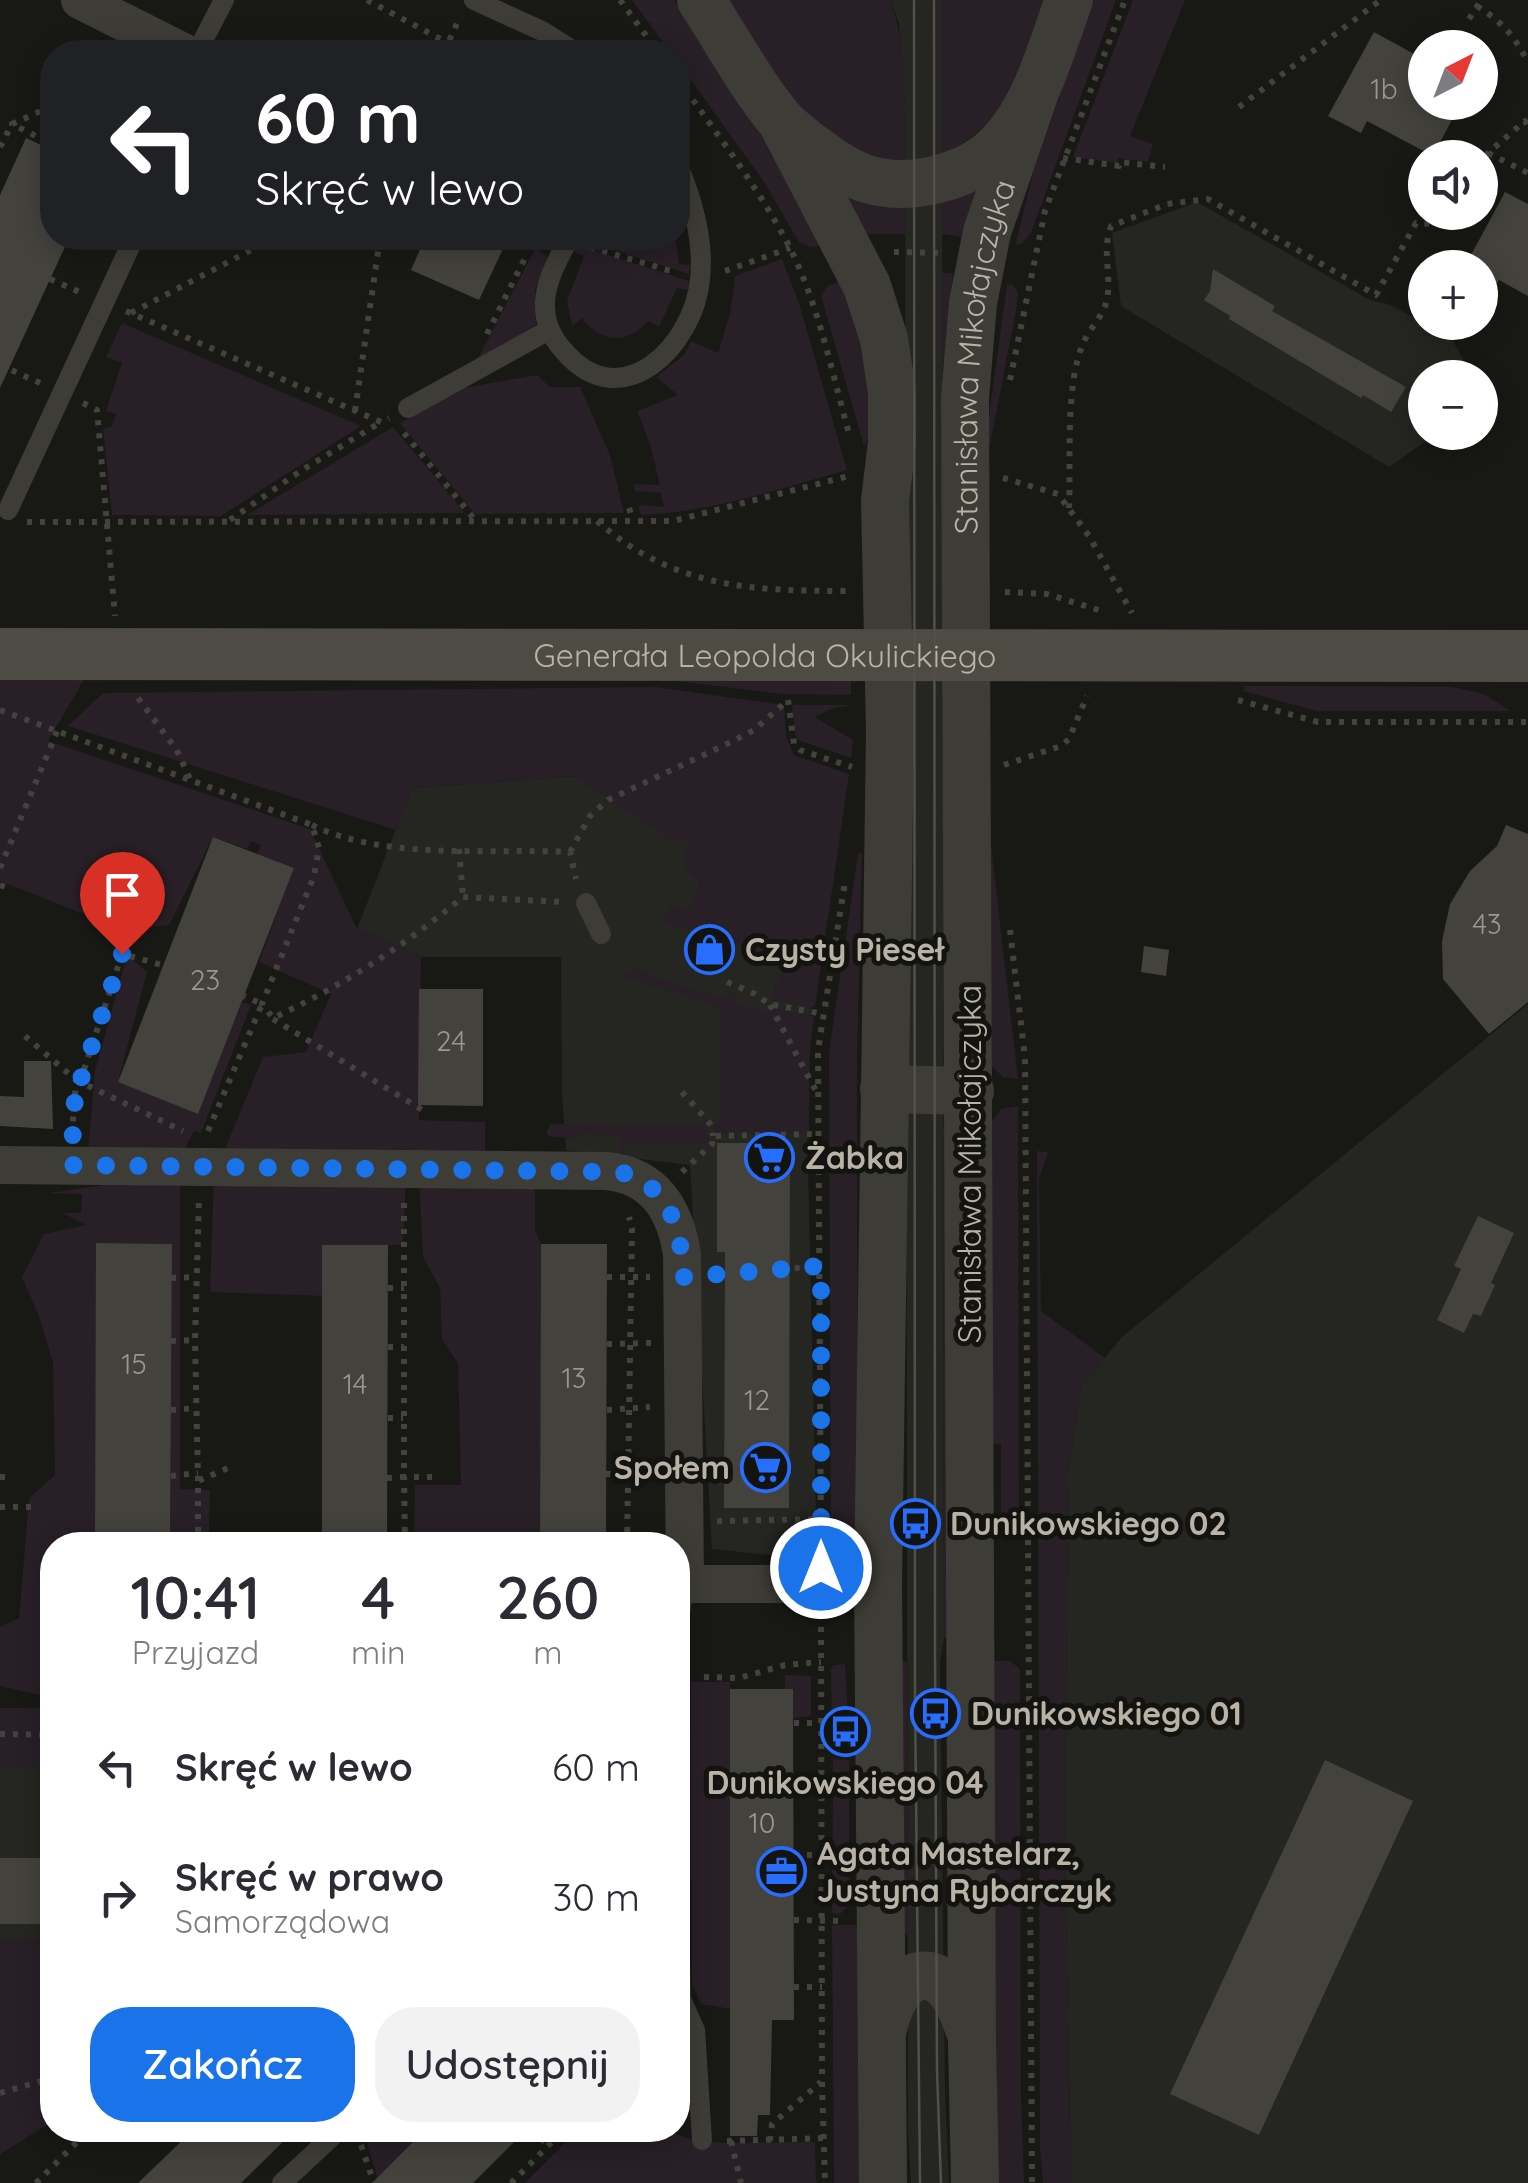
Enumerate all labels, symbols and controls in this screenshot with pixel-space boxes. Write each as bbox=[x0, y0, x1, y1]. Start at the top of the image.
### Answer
north arrow bbox=[1408, 30, 1498, 120]
map controls bbox=[1408, 30, 1498, 450]
house number: 1b bbox=[1370, 71, 1398, 106]
text: 60 m bbox=[255, 73, 421, 161]
icon: left bbox=[90, 80, 220, 210]
button: sound bbox=[1408, 140, 1498, 230]
text: Skręć w lewo bbox=[255, 160, 524, 216]
street label: Stanisława Mikołajczyka bbox=[945, 174, 1024, 534]
button: + bbox=[1408, 250, 1498, 340]
button: − bbox=[1408, 360, 1498, 450]
street label: Generała Leopolda Okulickiego bbox=[534, 635, 996, 675]
pin bbox=[80, 852, 165, 955]
icon: arrive bbox=[95, 867, 150, 922]
house number: 43 bbox=[1472, 906, 1502, 941]
shop icon: Czysty Pieseł bbox=[684, 923, 736, 975]
place label: Czysty Pieseł bbox=[745, 929, 945, 969]
house number: 23 bbox=[190, 962, 220, 997]
street label: Stanisława Mikołajczyka bbox=[949, 985, 989, 1343]
house number: 24 bbox=[436, 1023, 466, 1058]
supermarket icon: Żabka bbox=[744, 1131, 796, 1183]
place label: Żabka bbox=[805, 1137, 904, 1177]
house number: 15 bbox=[121, 1346, 147, 1381]
house number: 13 bbox=[561, 1360, 587, 1395]
house number: 14 bbox=[343, 1366, 367, 1401]
house number: 12 bbox=[744, 1382, 770, 1417]
supermarket icon: Społem bbox=[739, 1441, 791, 1493]
place label: Społem bbox=[614, 1447, 730, 1487]
bus stop icon: Dunikowskiego 02 bbox=[889, 1497, 941, 1549]
place label: Dunikowskiego 02 bbox=[950, 1503, 1227, 1543]
position arrow bbox=[769, 1516, 873, 1620]
text: 10:41 bbox=[131, 1559, 260, 1634]
text: 4 bbox=[361, 1559, 395, 1634]
text: 260 bbox=[496, 1559, 599, 1634]
text: Przyjazd bbox=[132, 1632, 259, 1672]
text: min bbox=[351, 1632, 406, 1672]
text: m bbox=[533, 1632, 562, 1672]
bus stop icon: Dunikowskiego 01 bbox=[910, 1687, 962, 1739]
place label: Dunikowskiego 01 bbox=[971, 1693, 1242, 1733]
bus stop icon: Dunikowskiego 04 bbox=[819, 1706, 871, 1758]
icon: left bbox=[90, 1740, 145, 1795]
text: Skręć w lewo bbox=[175, 1743, 413, 1791]
text: 60 m bbox=[552, 1743, 640, 1791]
place label: Dunikowskiego 04 bbox=[706, 1762, 984, 1802]
house number: 10 bbox=[748, 1805, 776, 1840]
place label: Agata Mastelarz, Justyna Rybarczyk bbox=[817, 1833, 1112, 1910]
office icon: Agata Mastelarz, Justyna Rybarczyk bbox=[756, 1845, 808, 1897]
text: Skręć w prawo bbox=[175, 1853, 444, 1901]
icon: right bbox=[90, 1870, 145, 1925]
text: 30 m bbox=[552, 1873, 640, 1921]
text: Samorządowa bbox=[175, 1901, 390, 1941]
button: Zakończ bbox=[90, 2007, 355, 2122]
button: Udostępnij bbox=[375, 2007, 640, 2122]

